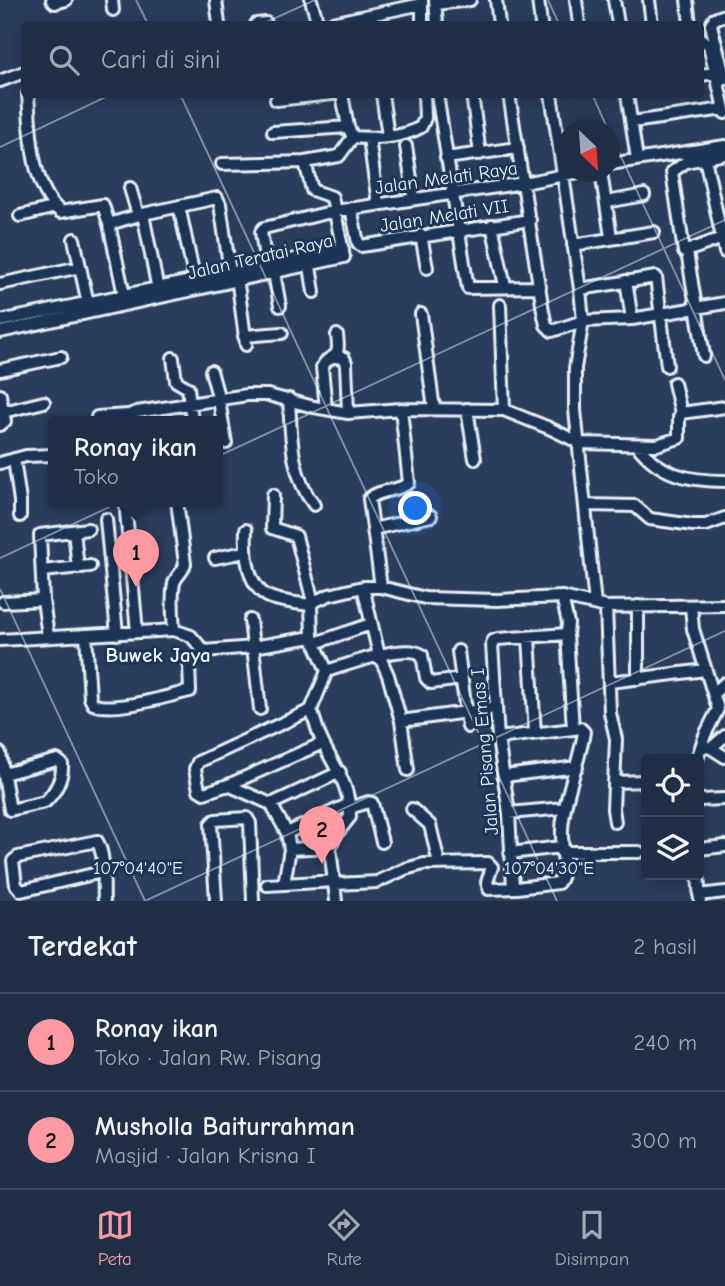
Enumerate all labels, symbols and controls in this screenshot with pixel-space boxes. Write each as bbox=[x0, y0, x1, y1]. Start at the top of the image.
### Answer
search box bbox=[21, 21, 704, 98]
icon: search bbox=[45, 41, 83, 79]
text: Cari di sini bbox=[101, 45, 221, 75]
north arrow bbox=[557, 119, 620, 182]
street label: Jalan Melati Raya bbox=[373, 157, 519, 199]
street label: Jalan Melati VII bbox=[378, 195, 510, 237]
street label: Jalan Teratai Raya bbox=[185, 230, 335, 284]
popup bbox=[48, 416, 223, 507]
text: Ronay ikan bbox=[74, 433, 197, 463]
text: Toko bbox=[74, 463, 119, 490]
your location bbox=[398, 491, 432, 525]
pin: 1 bbox=[113, 529, 159, 587]
district label: Buwek Jaya bbox=[105, 643, 211, 667]
street label: Jalan Pisang Emas I bbox=[467, 668, 503, 836]
map controls bbox=[641, 754, 704, 880]
button: locate bbox=[641, 754, 704, 817]
pin: 2 bbox=[299, 806, 345, 864]
button: layers bbox=[641, 817, 704, 880]
text: 107°04'40"E bbox=[93, 858, 183, 879]
text: 107°04'30"E bbox=[504, 858, 594, 879]
text: Terdekat bbox=[28, 929, 137, 964]
text: 2 hasil bbox=[633, 933, 697, 960]
text: Ronay ikan bbox=[95, 1014, 218, 1044]
text: 1 bbox=[46, 1029, 56, 1056]
text: 240 m bbox=[633, 1029, 697, 1056]
text: Toko · Jalan Rw. Pisang bbox=[95, 1044, 322, 1071]
text: Musholla Baiturrahman bbox=[95, 1112, 355, 1142]
text: 2 bbox=[45, 1127, 57, 1154]
text: 300 m bbox=[631, 1127, 697, 1154]
text: Masjid · Jalan Krisna I bbox=[95, 1142, 316, 1169]
tab: Peta bbox=[96, 1206, 134, 1270]
tab: Rute bbox=[325, 1206, 363, 1270]
tab: Disimpan bbox=[555, 1206, 629, 1270]

